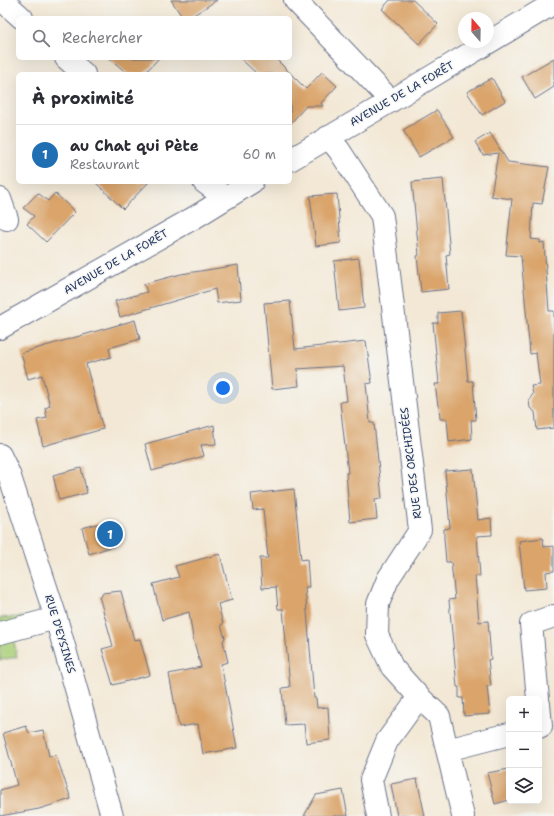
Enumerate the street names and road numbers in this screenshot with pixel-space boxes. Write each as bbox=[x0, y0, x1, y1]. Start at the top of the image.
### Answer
street label: AVENUE DE LA FORÊT bbox=[347, 57, 457, 130]
street label: AVENUE DE LA FORÊT bbox=[61, 225, 171, 298]
street label: RUE DES ORCHIDÉES bbox=[396, 406, 425, 520]
street label: RUE D'EYSINES bbox=[41, 593, 79, 675]

